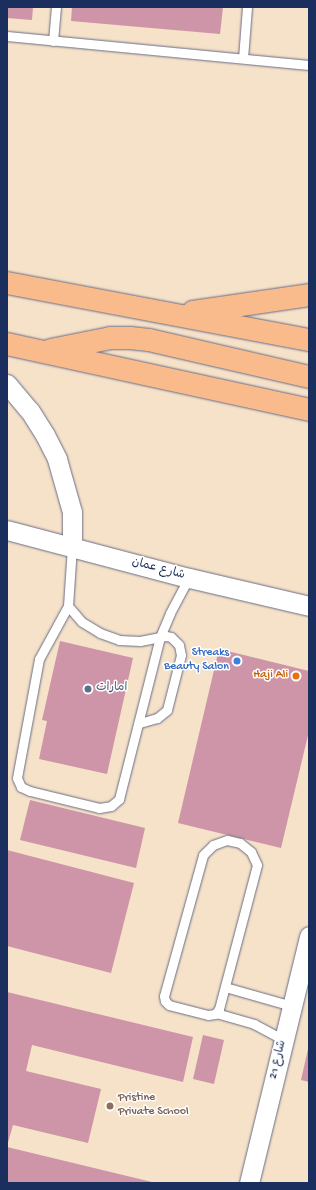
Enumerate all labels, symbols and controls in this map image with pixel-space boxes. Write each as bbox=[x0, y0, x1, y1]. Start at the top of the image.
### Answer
street label: شارع عمان bbox=[130, 556, 186, 584]
place label: Streaks Beauty Salon bbox=[164, 647, 229, 675]
marker: Streaks Beauty Salon bbox=[232, 656, 242, 666]
place label: Haji Ali bbox=[253, 669, 288, 683]
marker: Haji Ali bbox=[291, 671, 301, 681]
place label: امارات bbox=[96, 682, 127, 696]
marker: امارات bbox=[83, 684, 93, 694]
street label: شارع 21 bbox=[267, 1039, 291, 1081]
place label: Pristine Private School bbox=[118, 1092, 189, 1120]
marker: Pristine Private School bbox=[105, 1101, 115, 1111]

